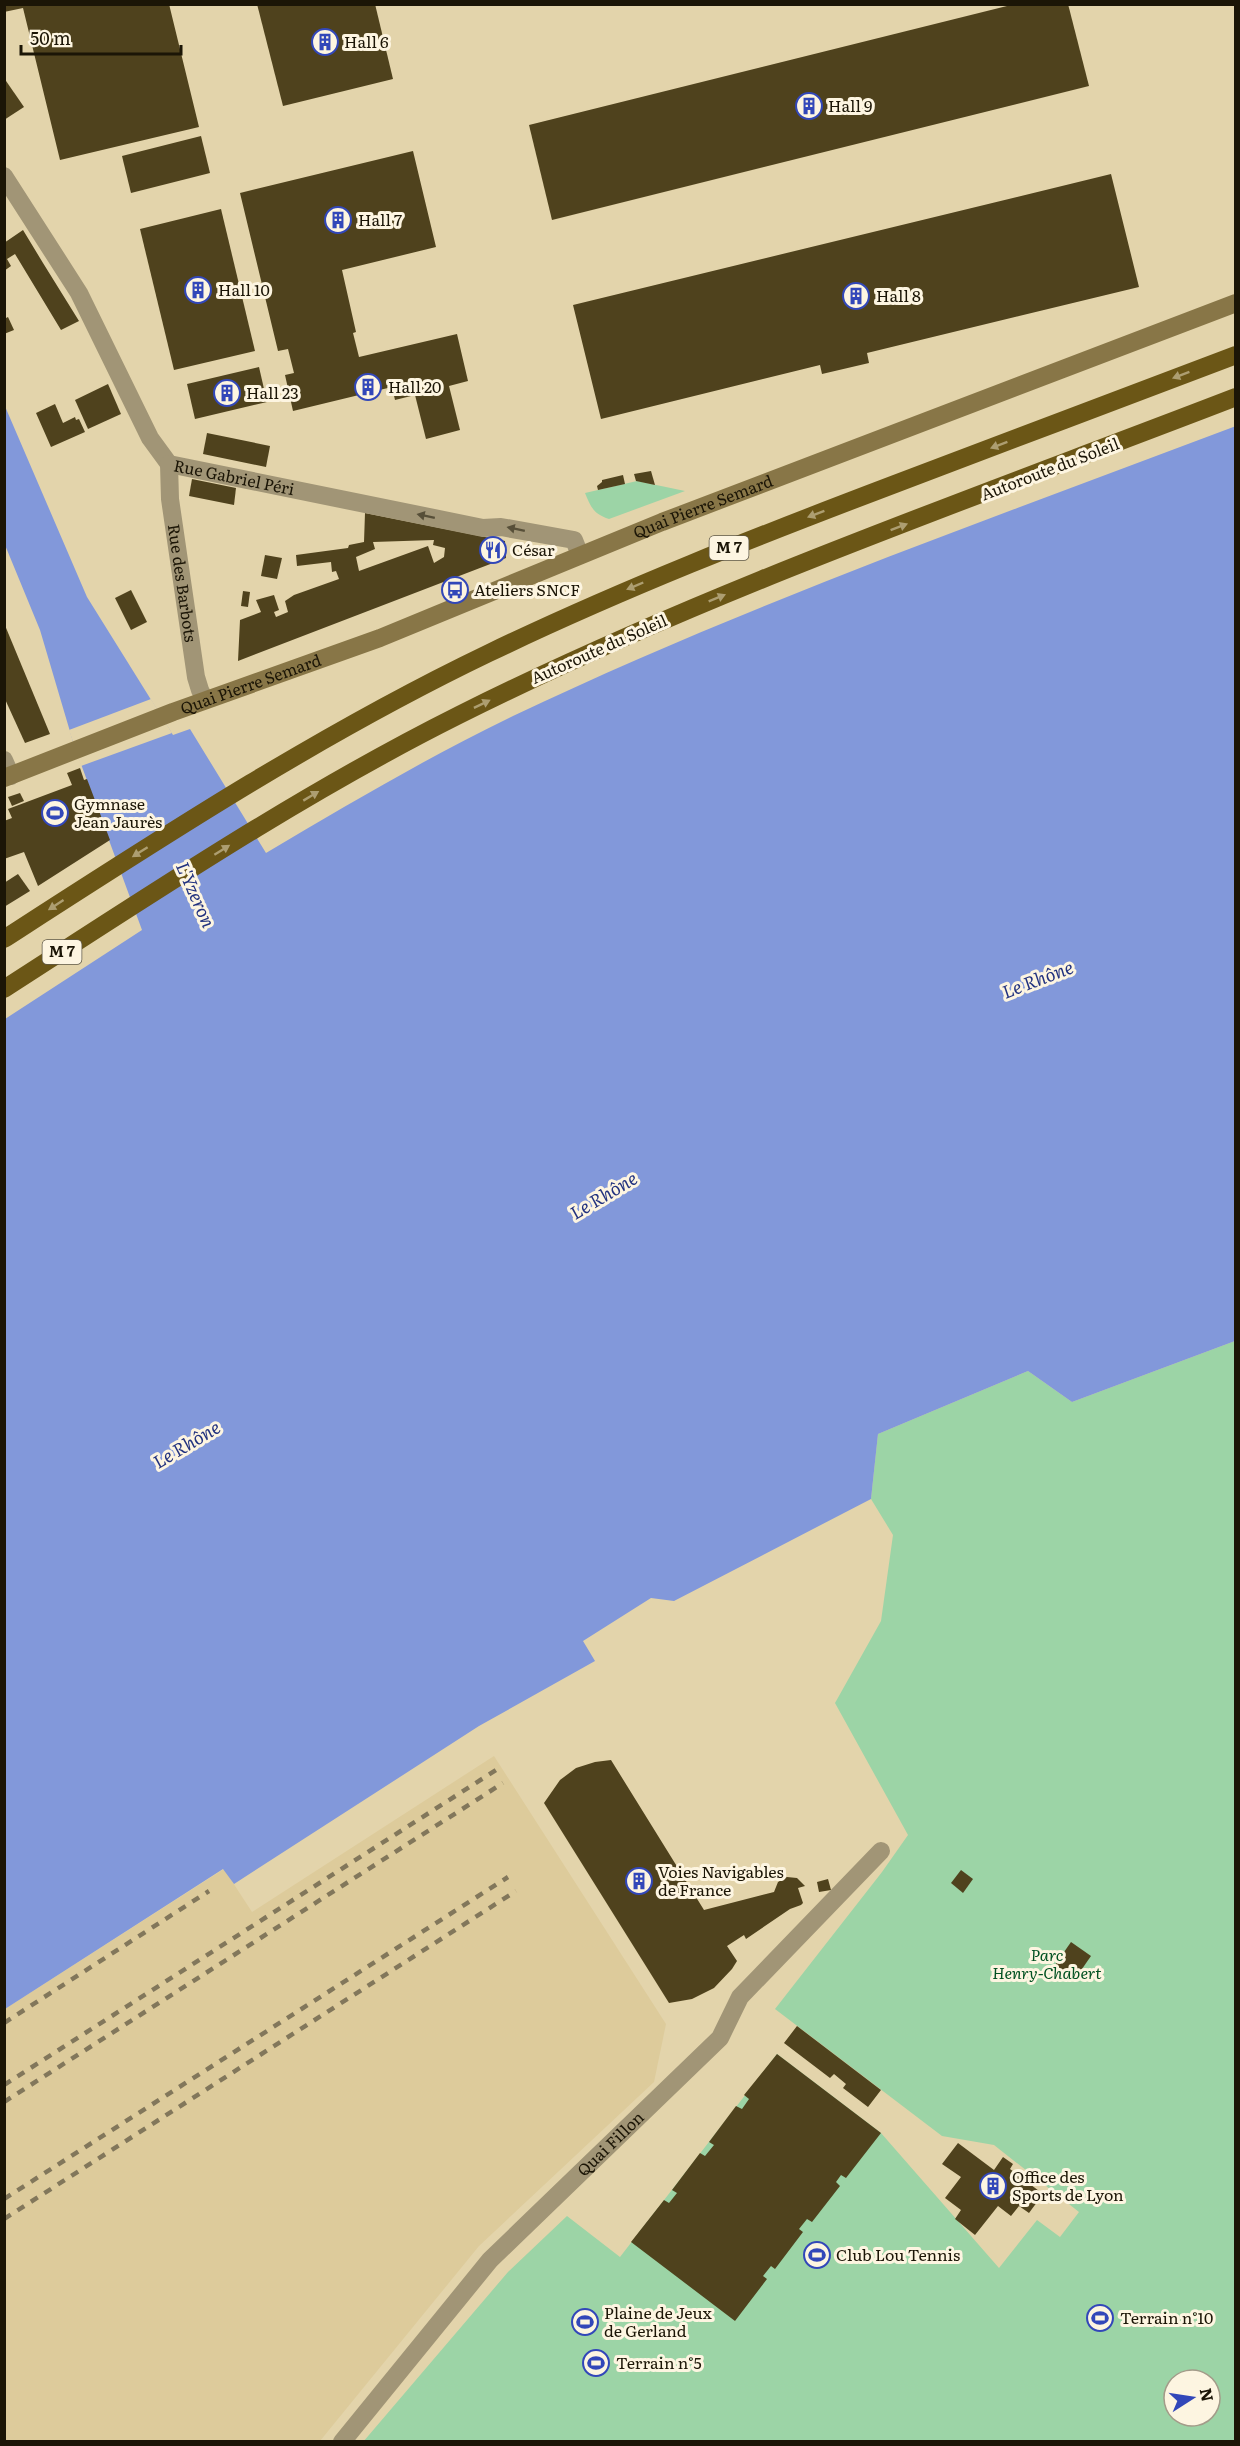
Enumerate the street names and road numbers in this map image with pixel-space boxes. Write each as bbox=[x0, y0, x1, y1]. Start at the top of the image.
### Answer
street label: Autoroute du Soleil bbox=[977, 431, 1122, 506]
street label: Rue Gabriel Péri bbox=[172, 452, 297, 500]
street label: Quai Pierre Semard bbox=[629, 468, 776, 544]
street label: Rue des Barbots bbox=[163, 522, 204, 644]
road number: M 7 bbox=[710, 536, 748, 560]
street label: Autoroute du Soleil bbox=[527, 607, 670, 689]
street label: Quai Pierre Semard bbox=[177, 647, 324, 719]
road number: M 7 bbox=[42, 940, 82, 964]
street label: Quai Fillon bbox=[571, 2105, 649, 2181]

